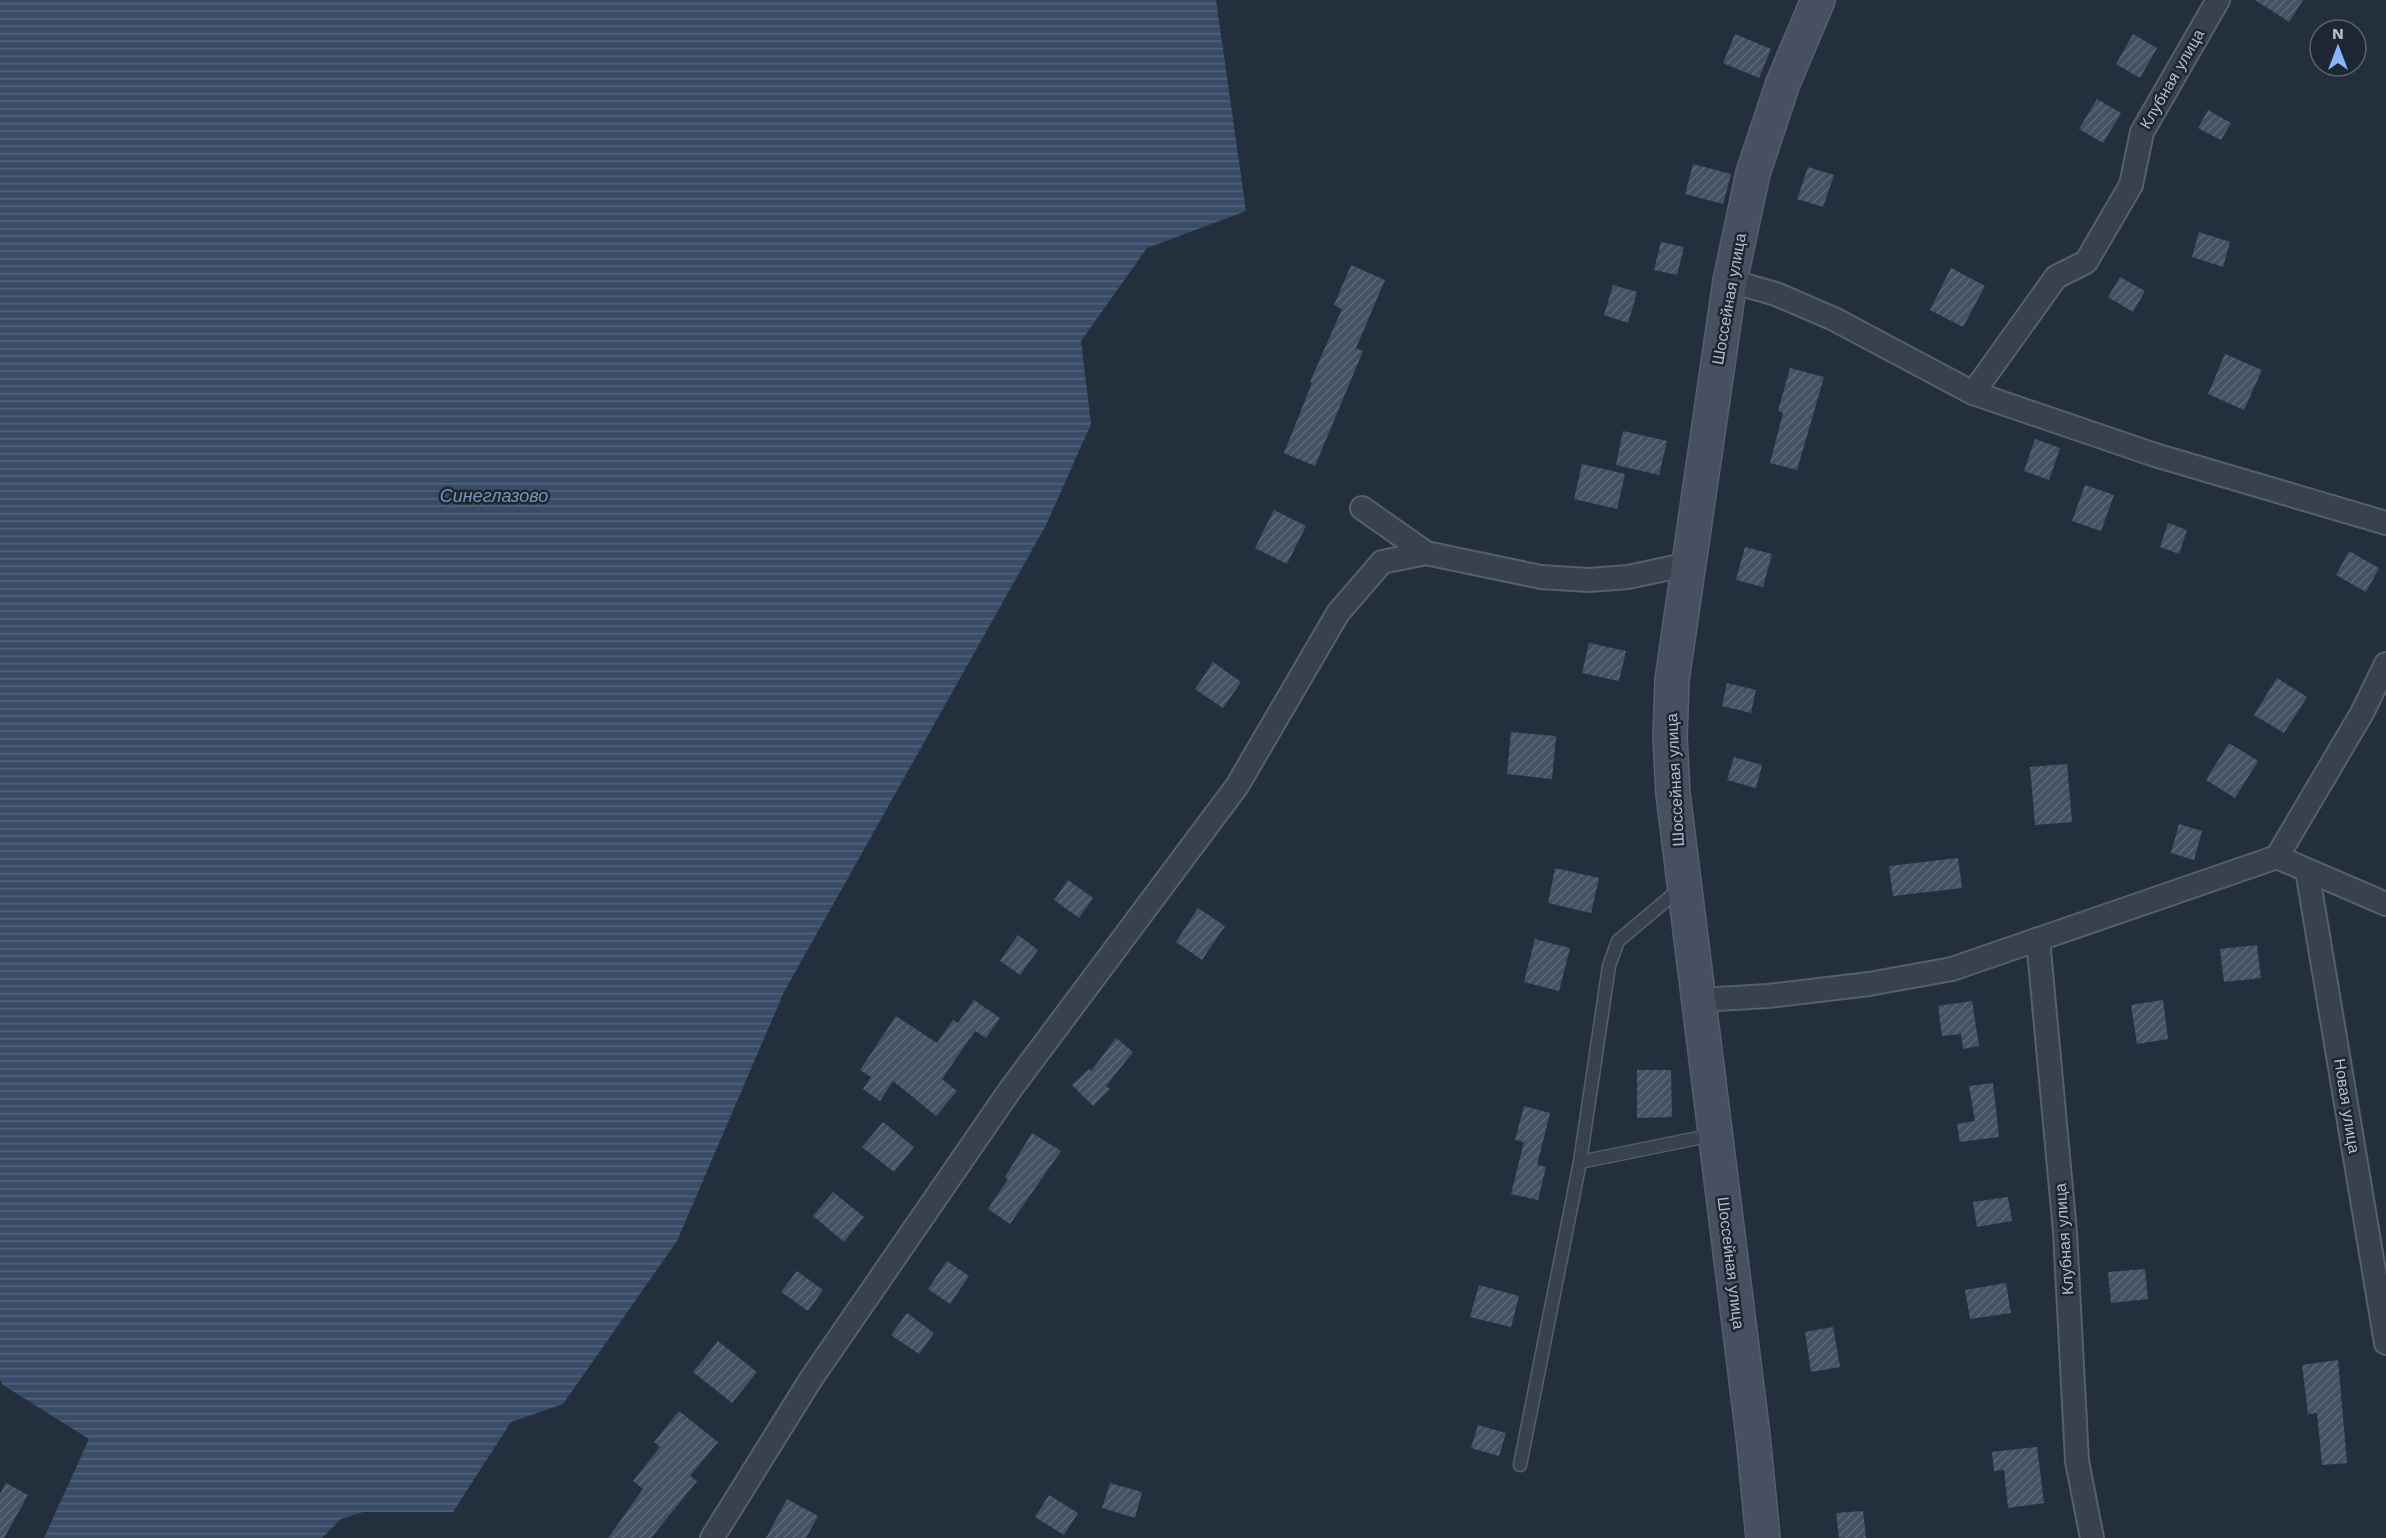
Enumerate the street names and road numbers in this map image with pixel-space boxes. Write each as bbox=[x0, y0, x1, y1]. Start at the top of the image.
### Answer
street label: Клубная улица bbox=[2136, 26, 2208, 132]
street label: Шоссейная улица bbox=[1708, 232, 1750, 366]
street label: Шоссейная улица bbox=[1662, 713, 1688, 847]
street label: Новая улица bbox=[2330, 1057, 2364, 1155]
street label: Клубная улица bbox=[2051, 1182, 2077, 1295]
street label: Шоссейная улица bbox=[1713, 1196, 1749, 1330]

